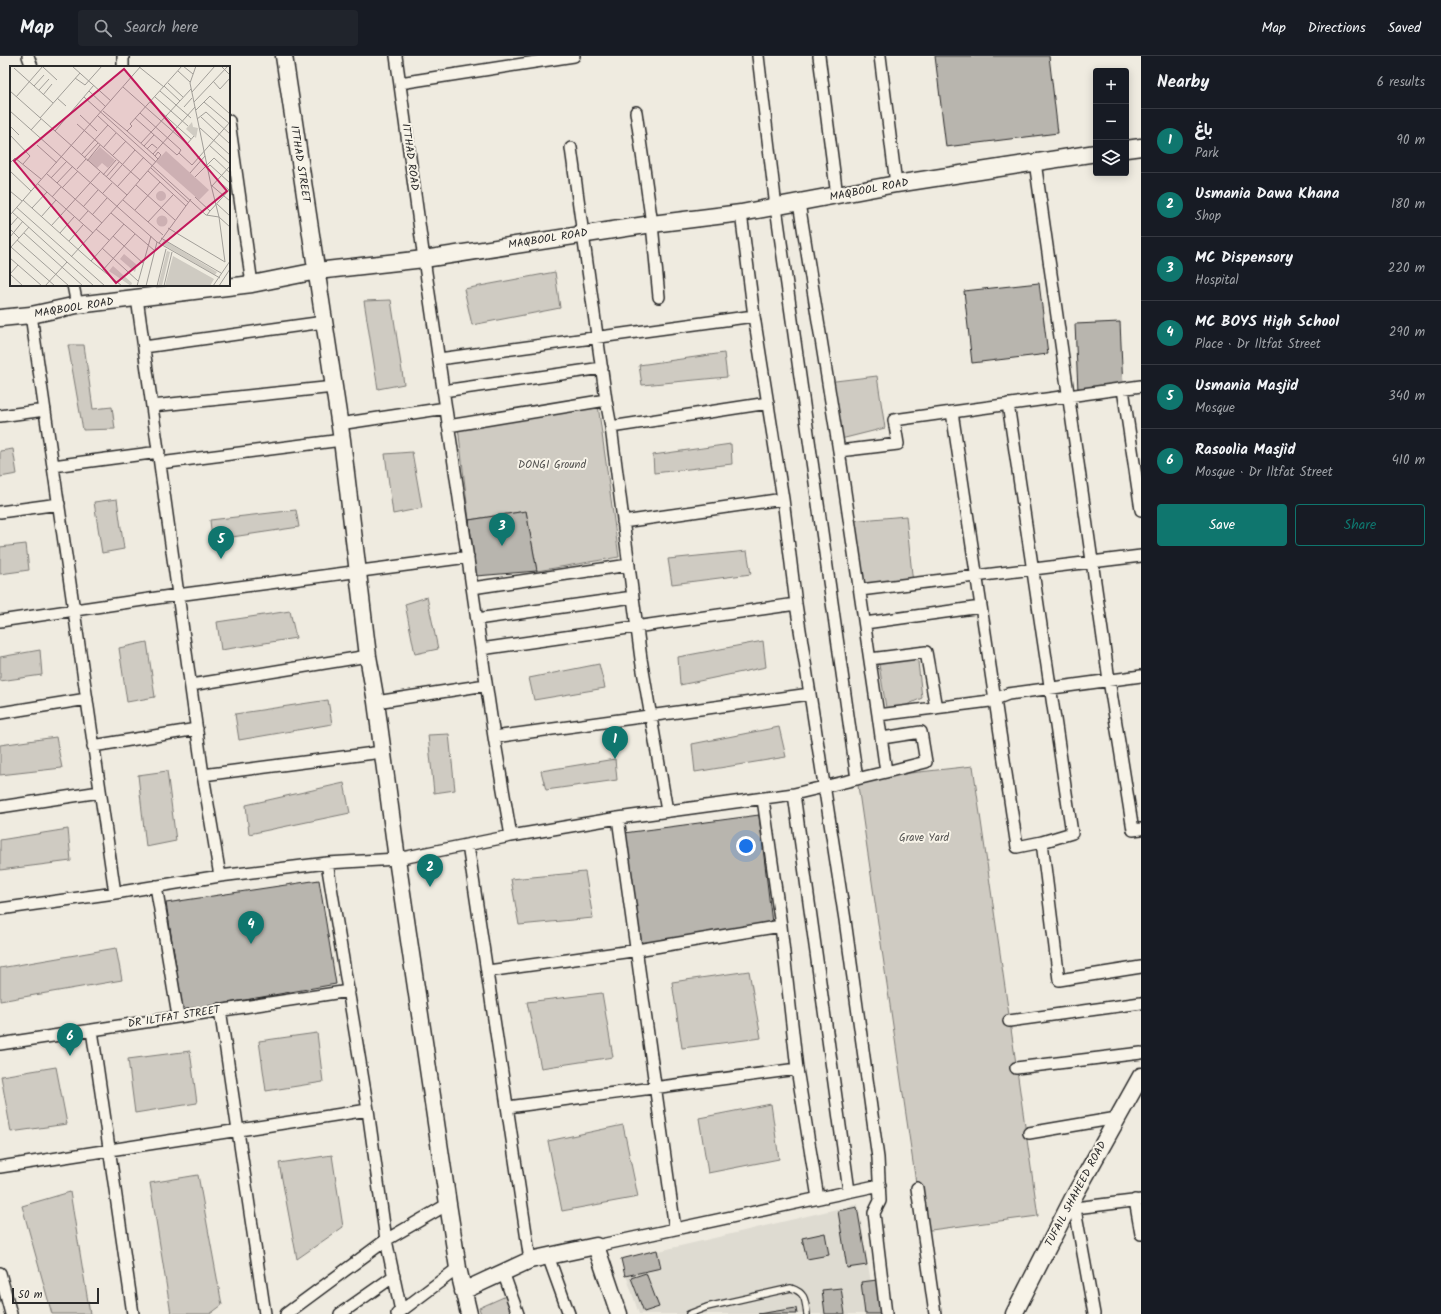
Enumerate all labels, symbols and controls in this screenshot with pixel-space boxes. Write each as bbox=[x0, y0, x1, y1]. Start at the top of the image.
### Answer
search box bbox=[78, 10, 358, 46]
text: Map bbox=[20, 13, 54, 43]
text: Search here bbox=[124, 16, 198, 40]
icon: search bbox=[92, 17, 114, 39]
text: Map bbox=[1261, 17, 1286, 39]
text: Directions bbox=[1308, 17, 1366, 39]
text: Saved bbox=[1388, 17, 1421, 39]
inset map bbox=[10, 66, 230, 286]
map controls bbox=[1093, 68, 1129, 176]
button: + bbox=[1093, 68, 1129, 104]
text: Nearby bbox=[1157, 69, 1209, 96]
text: 6 results bbox=[1377, 72, 1425, 93]
button: − bbox=[1093, 104, 1129, 140]
text: باغ bbox=[1195, 119, 1213, 143]
street label: ITTHAD ROAD bbox=[396, 122, 424, 192]
street label: ITTHAD STREET bbox=[285, 124, 315, 205]
text: 1 bbox=[1168, 130, 1172, 151]
text: 90 m bbox=[1397, 130, 1425, 151]
button: layers bbox=[1093, 140, 1129, 176]
text: Park bbox=[1195, 143, 1219, 164]
street label: MAQBOOL ROAD bbox=[828, 174, 910, 206]
text: Usmania Dawa Khana bbox=[1195, 182, 1339, 206]
text: 2 bbox=[1166, 194, 1174, 215]
text: 180 m bbox=[1391, 194, 1425, 215]
text: Shop bbox=[1195, 206, 1221, 227]
street label: MAQBOOL ROAD bbox=[507, 224, 589, 254]
text: MC Dispensory bbox=[1195, 246, 1293, 270]
text: 3 bbox=[1166, 258, 1174, 279]
text: 220 m bbox=[1388, 258, 1425, 279]
text: Hospital bbox=[1195, 270, 1239, 291]
street label: MAQBOOL ROAD bbox=[33, 293, 115, 323]
text: MC BOYS High School bbox=[1195, 310, 1339, 334]
text: 4 bbox=[1166, 322, 1174, 343]
text: 290 m bbox=[1389, 322, 1425, 343]
text: Place · Dr Iltfat Street bbox=[1195, 334, 1321, 355]
text: Usmania Masjid bbox=[1195, 374, 1298, 398]
text: 5 bbox=[1167, 386, 1173, 407]
text: 340 m bbox=[1388, 386, 1425, 407]
text: Mosque bbox=[1195, 398, 1235, 419]
text: Rasoolia Masjid bbox=[1195, 438, 1296, 462]
text: 6 bbox=[1166, 450, 1174, 471]
text: 410 m bbox=[1392, 450, 1425, 471]
park label: DONGI Ground bbox=[518, 456, 586, 474]
text: Mosque · Dr Iltfat Street bbox=[1195, 462, 1333, 483]
button: Save bbox=[1157, 504, 1287, 546]
button: Share bbox=[1295, 504, 1425, 546]
pin: 3 bbox=[489, 513, 515, 546]
pin: 5 bbox=[208, 526, 234, 559]
pin: 1 bbox=[602, 726, 628, 759]
park label: Grave Yard bbox=[899, 829, 950, 847]
your location bbox=[736, 836, 756, 856]
pin: 2 bbox=[417, 854, 443, 887]
pin: 4 bbox=[238, 911, 264, 944]
street label: DR ILTFAT STREET bbox=[127, 1001, 222, 1033]
pin: 6 bbox=[57, 1023, 83, 1056]
street label: TUFAIL SHAHEED ROAD bbox=[1041, 1138, 1111, 1250]
scale bar bbox=[12, 1286, 99, 1305]
text: 50 m bbox=[18, 1286, 43, 1304]

